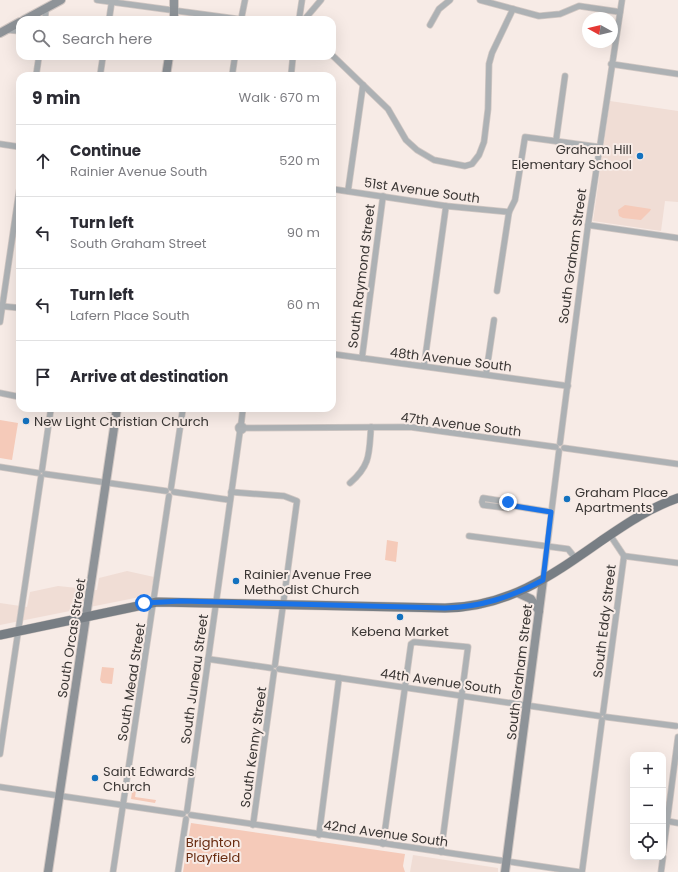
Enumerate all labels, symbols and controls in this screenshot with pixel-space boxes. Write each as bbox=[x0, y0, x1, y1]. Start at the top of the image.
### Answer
north arrow bbox=[582, 12, 618, 48]
search box bbox=[16, 16, 336, 60]
icon: search bbox=[30, 27, 52, 49]
text: Search here bbox=[62, 28, 152, 49]
text: 9 min bbox=[32, 86, 81, 110]
text: Walk · 670 m bbox=[239, 88, 320, 107]
text: Continue bbox=[70, 140, 141, 161]
place label: Graham Hill Elementary School bbox=[511, 140, 632, 174]
icon: ahead bbox=[32, 150, 54, 172]
text: 520 m bbox=[279, 151, 320, 170]
marker: Graham Hill Elementary School bbox=[635, 151, 645, 161]
text: Rainier Avenue South bbox=[70, 162, 207, 181]
street label: 51st Avenue South bbox=[363, 173, 481, 208]
street label: South Graham Street bbox=[554, 187, 591, 325]
street label: South Raymond Street bbox=[343, 203, 380, 349]
text: Turn left bbox=[70, 212, 134, 233]
icon: left bbox=[32, 222, 54, 244]
text: 90 m bbox=[287, 223, 320, 242]
text: South Graham Street bbox=[70, 234, 207, 253]
text: Turn left bbox=[70, 284, 134, 305]
icon: left bbox=[32, 294, 54, 316]
text: 60 m bbox=[287, 295, 320, 314]
text: Lafern Place South bbox=[70, 306, 190, 325]
street label: 48th Avenue South bbox=[389, 343, 513, 376]
icon: arrive bbox=[32, 366, 54, 388]
text: Arrive at destination bbox=[70, 366, 228, 387]
street label: 47th Avenue South bbox=[400, 408, 522, 441]
place label: New Light Christian Church bbox=[34, 412, 209, 431]
marker: New Light Christian Church bbox=[21, 416, 31, 426]
place label: Graham Place Apartments bbox=[575, 483, 668, 517]
route end bbox=[499, 493, 517, 511]
marker: Graham Place Apartments bbox=[562, 494, 572, 504]
street label: South Eddy Street bbox=[588, 563, 621, 679]
place label: Rainier Avenue Free Methodist Church bbox=[244, 565, 372, 599]
marker: Rainier Avenue Free Methodist Church bbox=[231, 576, 241, 586]
street label: South Orcas Street bbox=[53, 577, 90, 699]
route start bbox=[135, 594, 153, 612]
street label: South Graham Street bbox=[502, 603, 537, 741]
marker: Kebena Market bbox=[395, 612, 405, 622]
street label: South Juneau Street bbox=[176, 613, 213, 745]
street label: South Mead Street bbox=[113, 621, 150, 742]
place label: Kebena Market bbox=[351, 622, 449, 641]
street label: 44th Avenue South bbox=[379, 664, 503, 699]
street label: South Kenny Street bbox=[236, 685, 271, 809]
map controls bbox=[630, 752, 666, 860]
button: + bbox=[630, 752, 666, 788]
place label: Saint Edwards Church bbox=[103, 762, 195, 796]
marker: Saint Edwards Church bbox=[90, 773, 100, 783]
button: − bbox=[630, 788, 666, 824]
street label: 42nd Avenue South bbox=[322, 815, 450, 852]
button: locate bbox=[630, 824, 666, 860]
park label: Brighton Playfield bbox=[186, 833, 240, 867]

